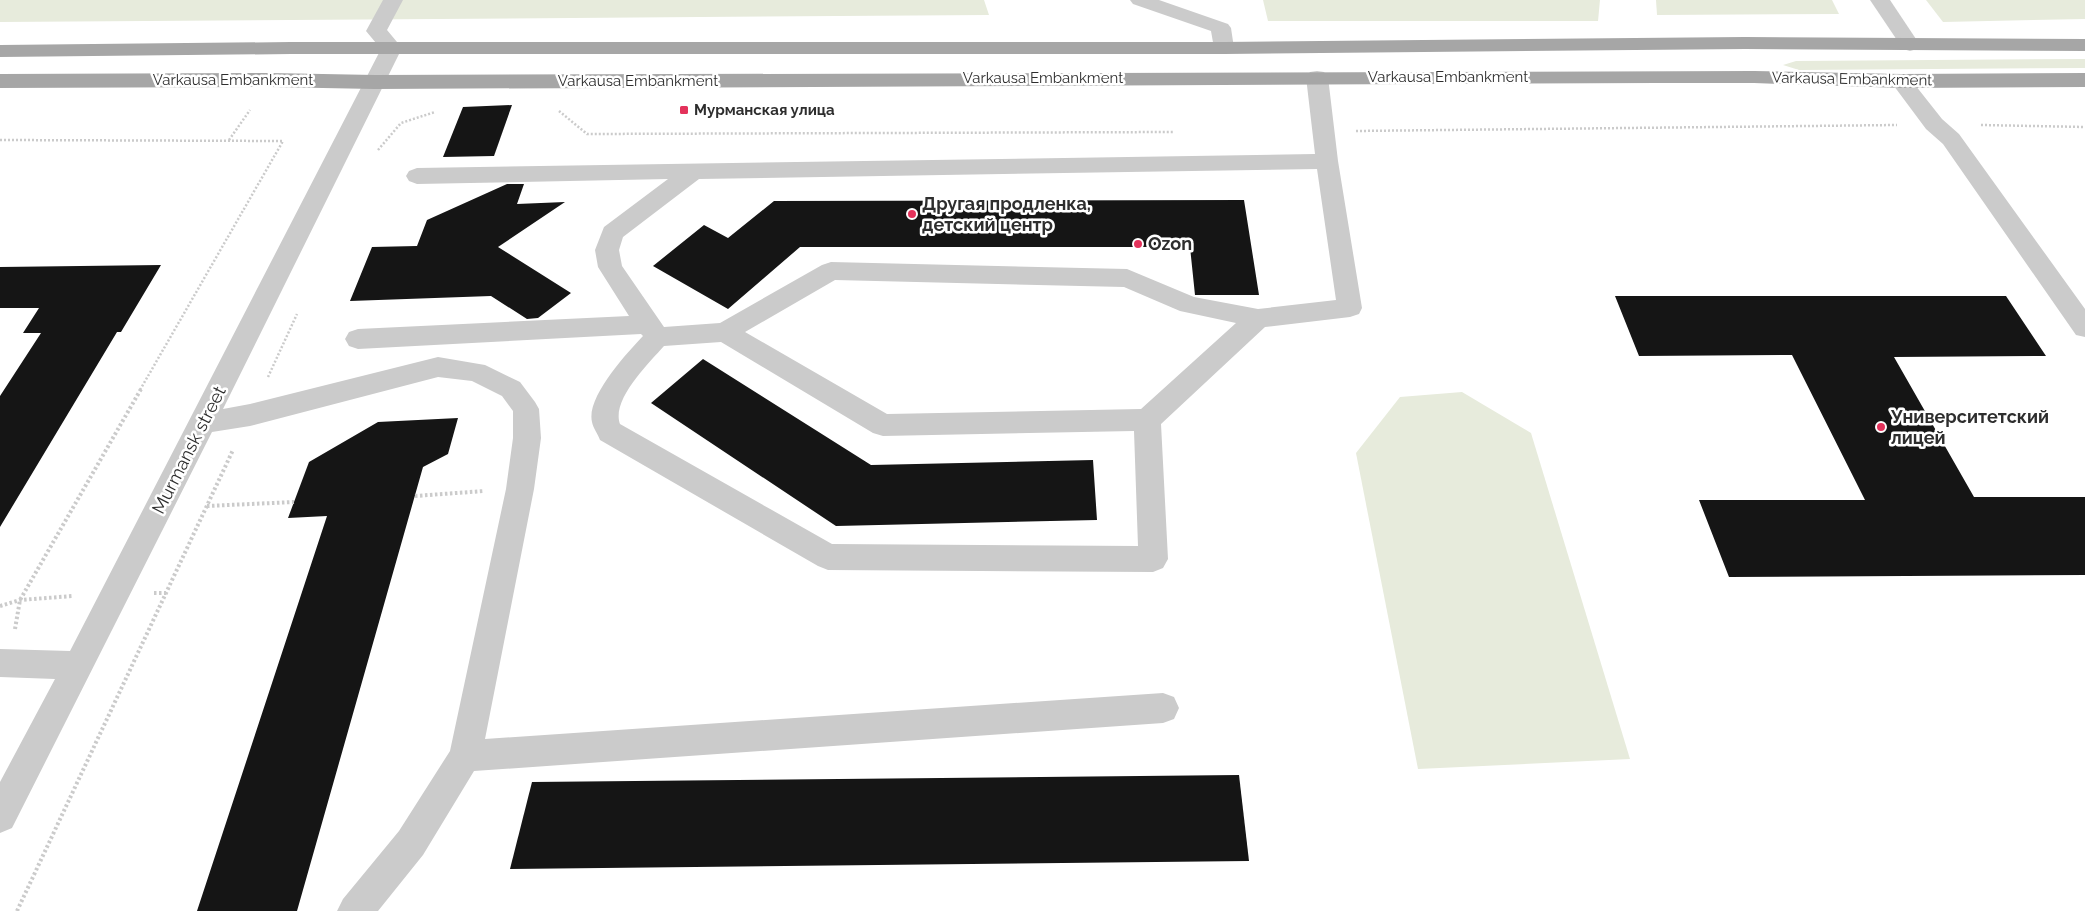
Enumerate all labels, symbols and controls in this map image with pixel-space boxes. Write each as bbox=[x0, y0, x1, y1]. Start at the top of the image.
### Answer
street label: Varkausa Embankment bbox=[1368, 68, 1528, 86]
street label: Varkausa Embankment bbox=[963, 69, 1123, 87]
street label: Varkausa Embankment bbox=[1772, 69, 1932, 89]
street label: Varkausa Embankment bbox=[153, 71, 313, 89]
street label: Varkausa Embankment bbox=[558, 72, 718, 90]
place label: Мурманская улица bbox=[694, 101, 835, 119]
marker: Мурманская улица bbox=[678, 104, 690, 116]
place label: Другая продленка, детский центр bbox=[922, 193, 1091, 235]
marker: Другая продленка, детский центр bbox=[906, 208, 918, 220]
place label: Ozon bbox=[1148, 233, 1192, 254]
marker: Ozon bbox=[1132, 238, 1144, 250]
street label: Murmansk street bbox=[147, 383, 230, 517]
place label: Университетский лицей bbox=[1890, 406, 2049, 448]
marker: Университетский лицей bbox=[1875, 421, 1887, 433]

